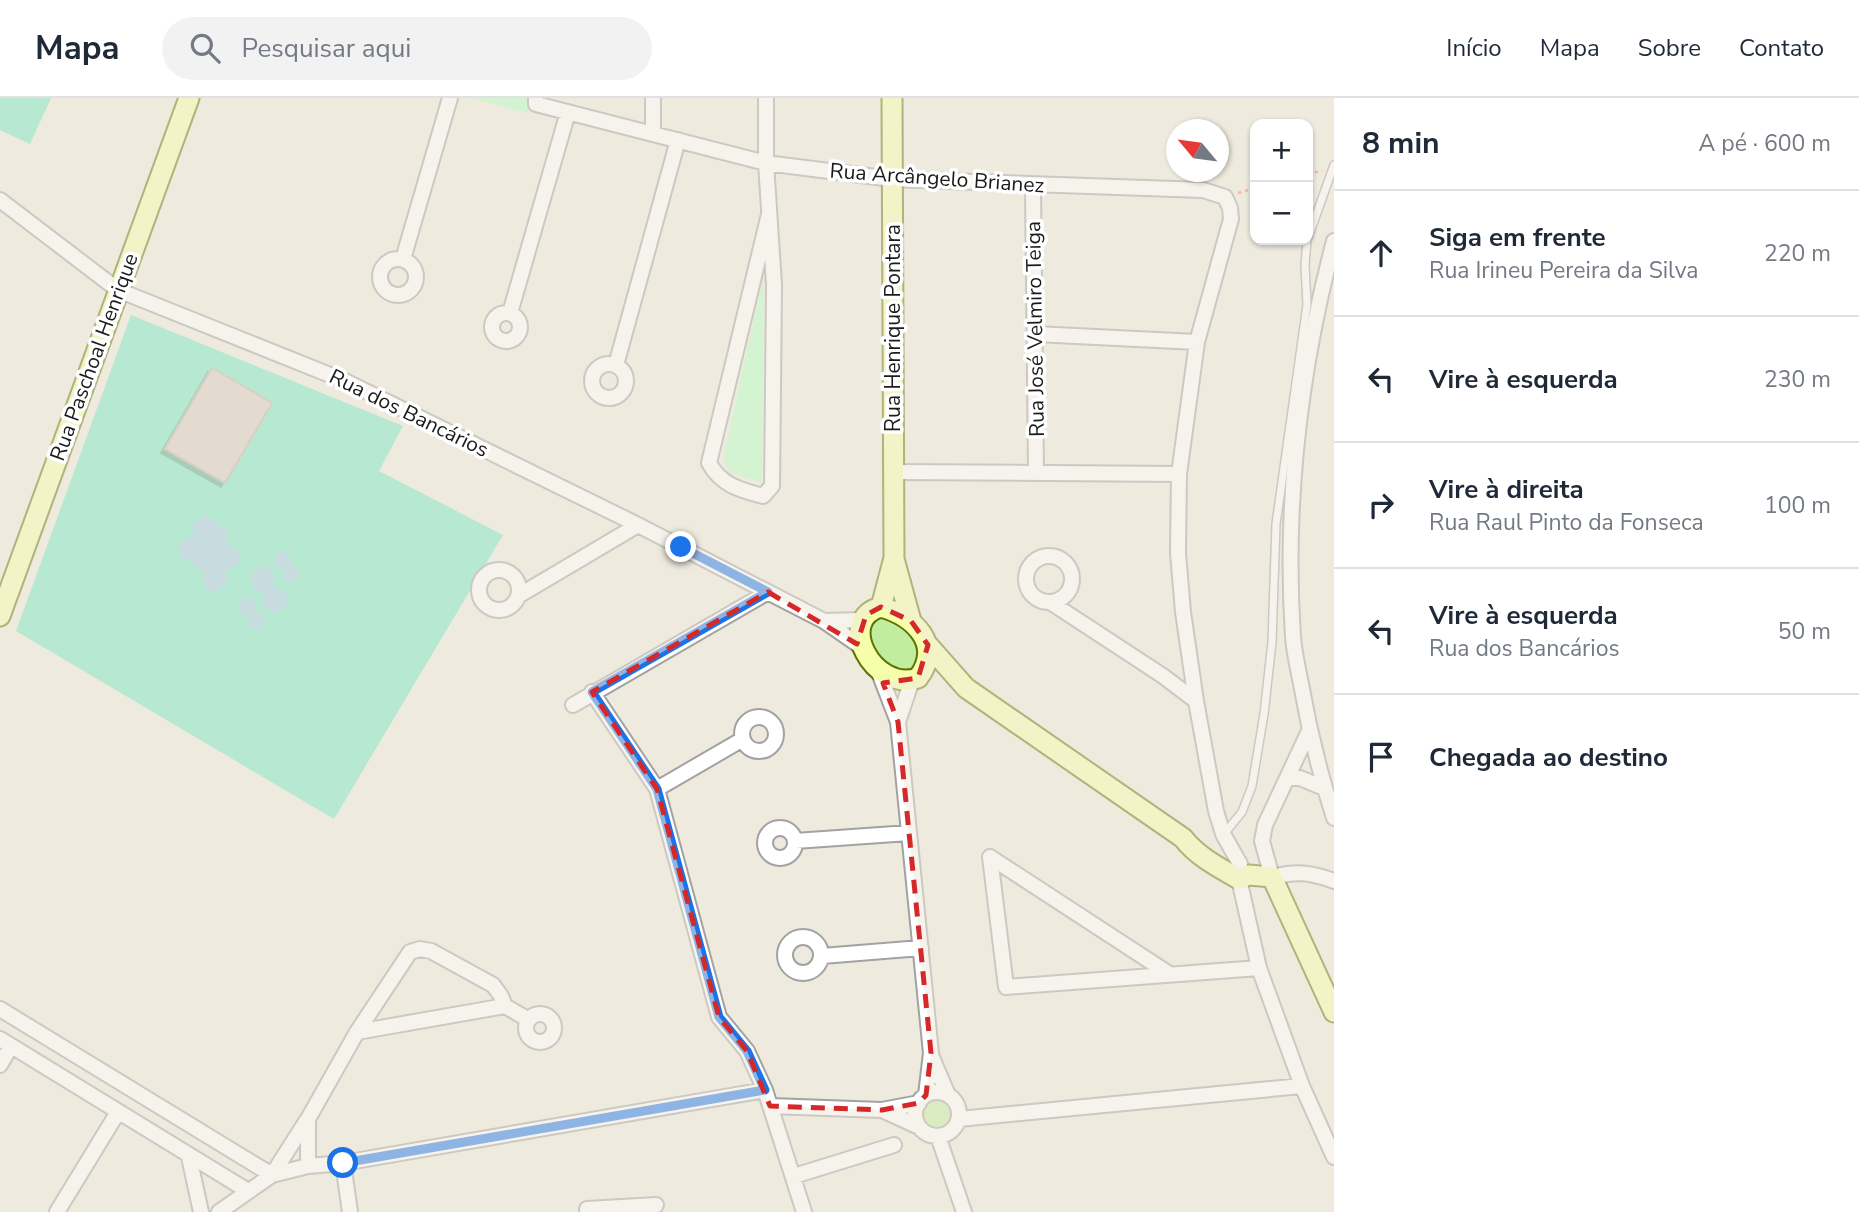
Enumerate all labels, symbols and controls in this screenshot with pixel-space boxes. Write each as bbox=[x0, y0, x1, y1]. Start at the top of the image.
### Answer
search box bbox=[162, 17, 652, 80]
text: Mapa bbox=[35, 26, 120, 71]
icon: search bbox=[186, 29, 224, 67]
text: Pesquisar aqui bbox=[242, 31, 411, 66]
text: Início bbox=[1446, 32, 1502, 64]
text: Mapa bbox=[1540, 32, 1600, 64]
text: Sobre bbox=[1638, 32, 1701, 64]
text: Contato bbox=[1739, 32, 1824, 64]
north arrow bbox=[1166, 119, 1229, 182]
map controls bbox=[1250, 119, 1313, 245]
button: + bbox=[1250, 119, 1313, 182]
text: 8 min bbox=[1362, 123, 1440, 164]
text: A pé · 600 m bbox=[1699, 128, 1831, 159]
street label: Rua Arcângelo Brianez bbox=[829, 157, 1045, 199]
button: − bbox=[1250, 182, 1313, 245]
text: Siga em frente bbox=[1429, 220, 1606, 255]
street label: Rua José Velmiro Teiga bbox=[1019, 221, 1051, 437]
street label: Rua Henrique Pontara bbox=[879, 224, 907, 432]
icon: ahead bbox=[1362, 234, 1400, 272]
text: 220 m bbox=[1764, 238, 1831, 269]
street label: Rua Paschoal Henrique bbox=[43, 249, 145, 465]
text: Rua Irineu Pereira da Silva bbox=[1429, 255, 1698, 286]
icon: left bbox=[1362, 360, 1400, 398]
street label: Rua dos Bancários bbox=[325, 362, 493, 464]
text: Vire à esquerda bbox=[1429, 362, 1618, 397]
text: 230 m bbox=[1764, 364, 1831, 395]
text: Vire à direita bbox=[1429, 472, 1584, 507]
icon: right bbox=[1362, 486, 1400, 524]
text: 100 m bbox=[1764, 490, 1831, 521]
text: Rua Raul Pinto da Fonseca bbox=[1429, 507, 1704, 538]
route end bbox=[665, 531, 696, 562]
text: Vire à esquerda bbox=[1429, 598, 1618, 633]
icon: left bbox=[1362, 612, 1400, 650]
text: 50 m bbox=[1778, 616, 1831, 647]
text: Rua dos Bancários bbox=[1429, 633, 1620, 664]
icon: arrive bbox=[1362, 738, 1400, 776]
text: Chegada ao destino bbox=[1429, 740, 1668, 775]
route start bbox=[327, 1147, 358, 1178]

